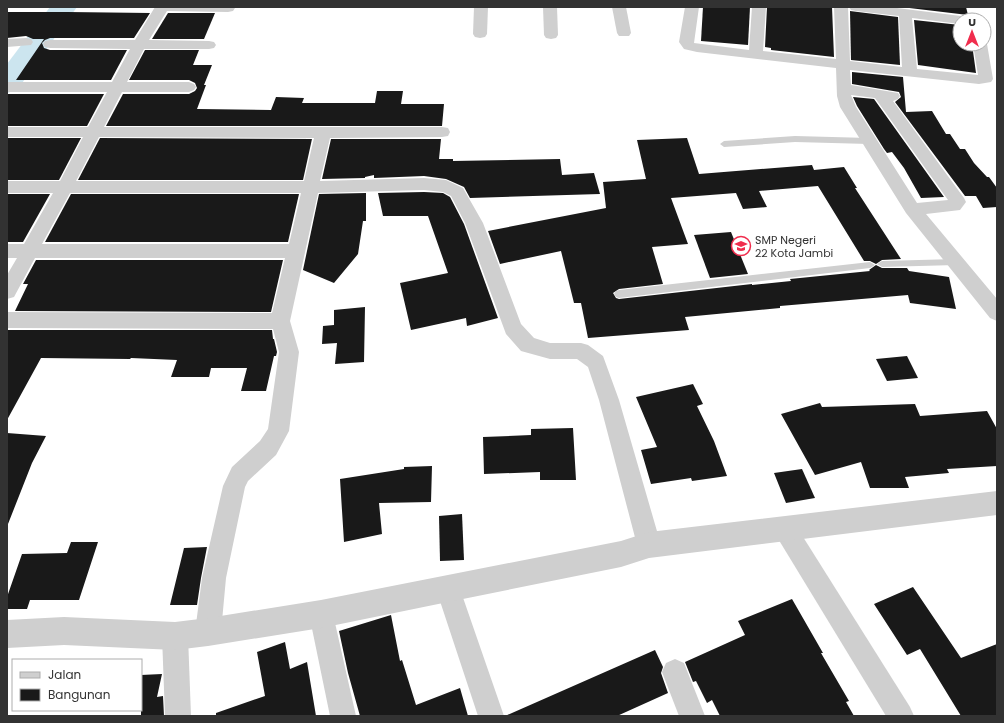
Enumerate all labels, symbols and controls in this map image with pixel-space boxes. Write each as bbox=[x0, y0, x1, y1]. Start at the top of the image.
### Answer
north arrow bbox=[952, 12, 992, 52]
text: U bbox=[968, 14, 976, 30]
place label: SMP Negeri 22 Kota Jambi bbox=[755, 232, 834, 261]
school or university icon: SMP Negeri 22 Kota Jambi bbox=[730, 235, 752, 257]
legend bbox=[12, 659, 142, 711]
text: Jalan bbox=[48, 666, 81, 683]
text: Bangunan bbox=[48, 686, 110, 703]

